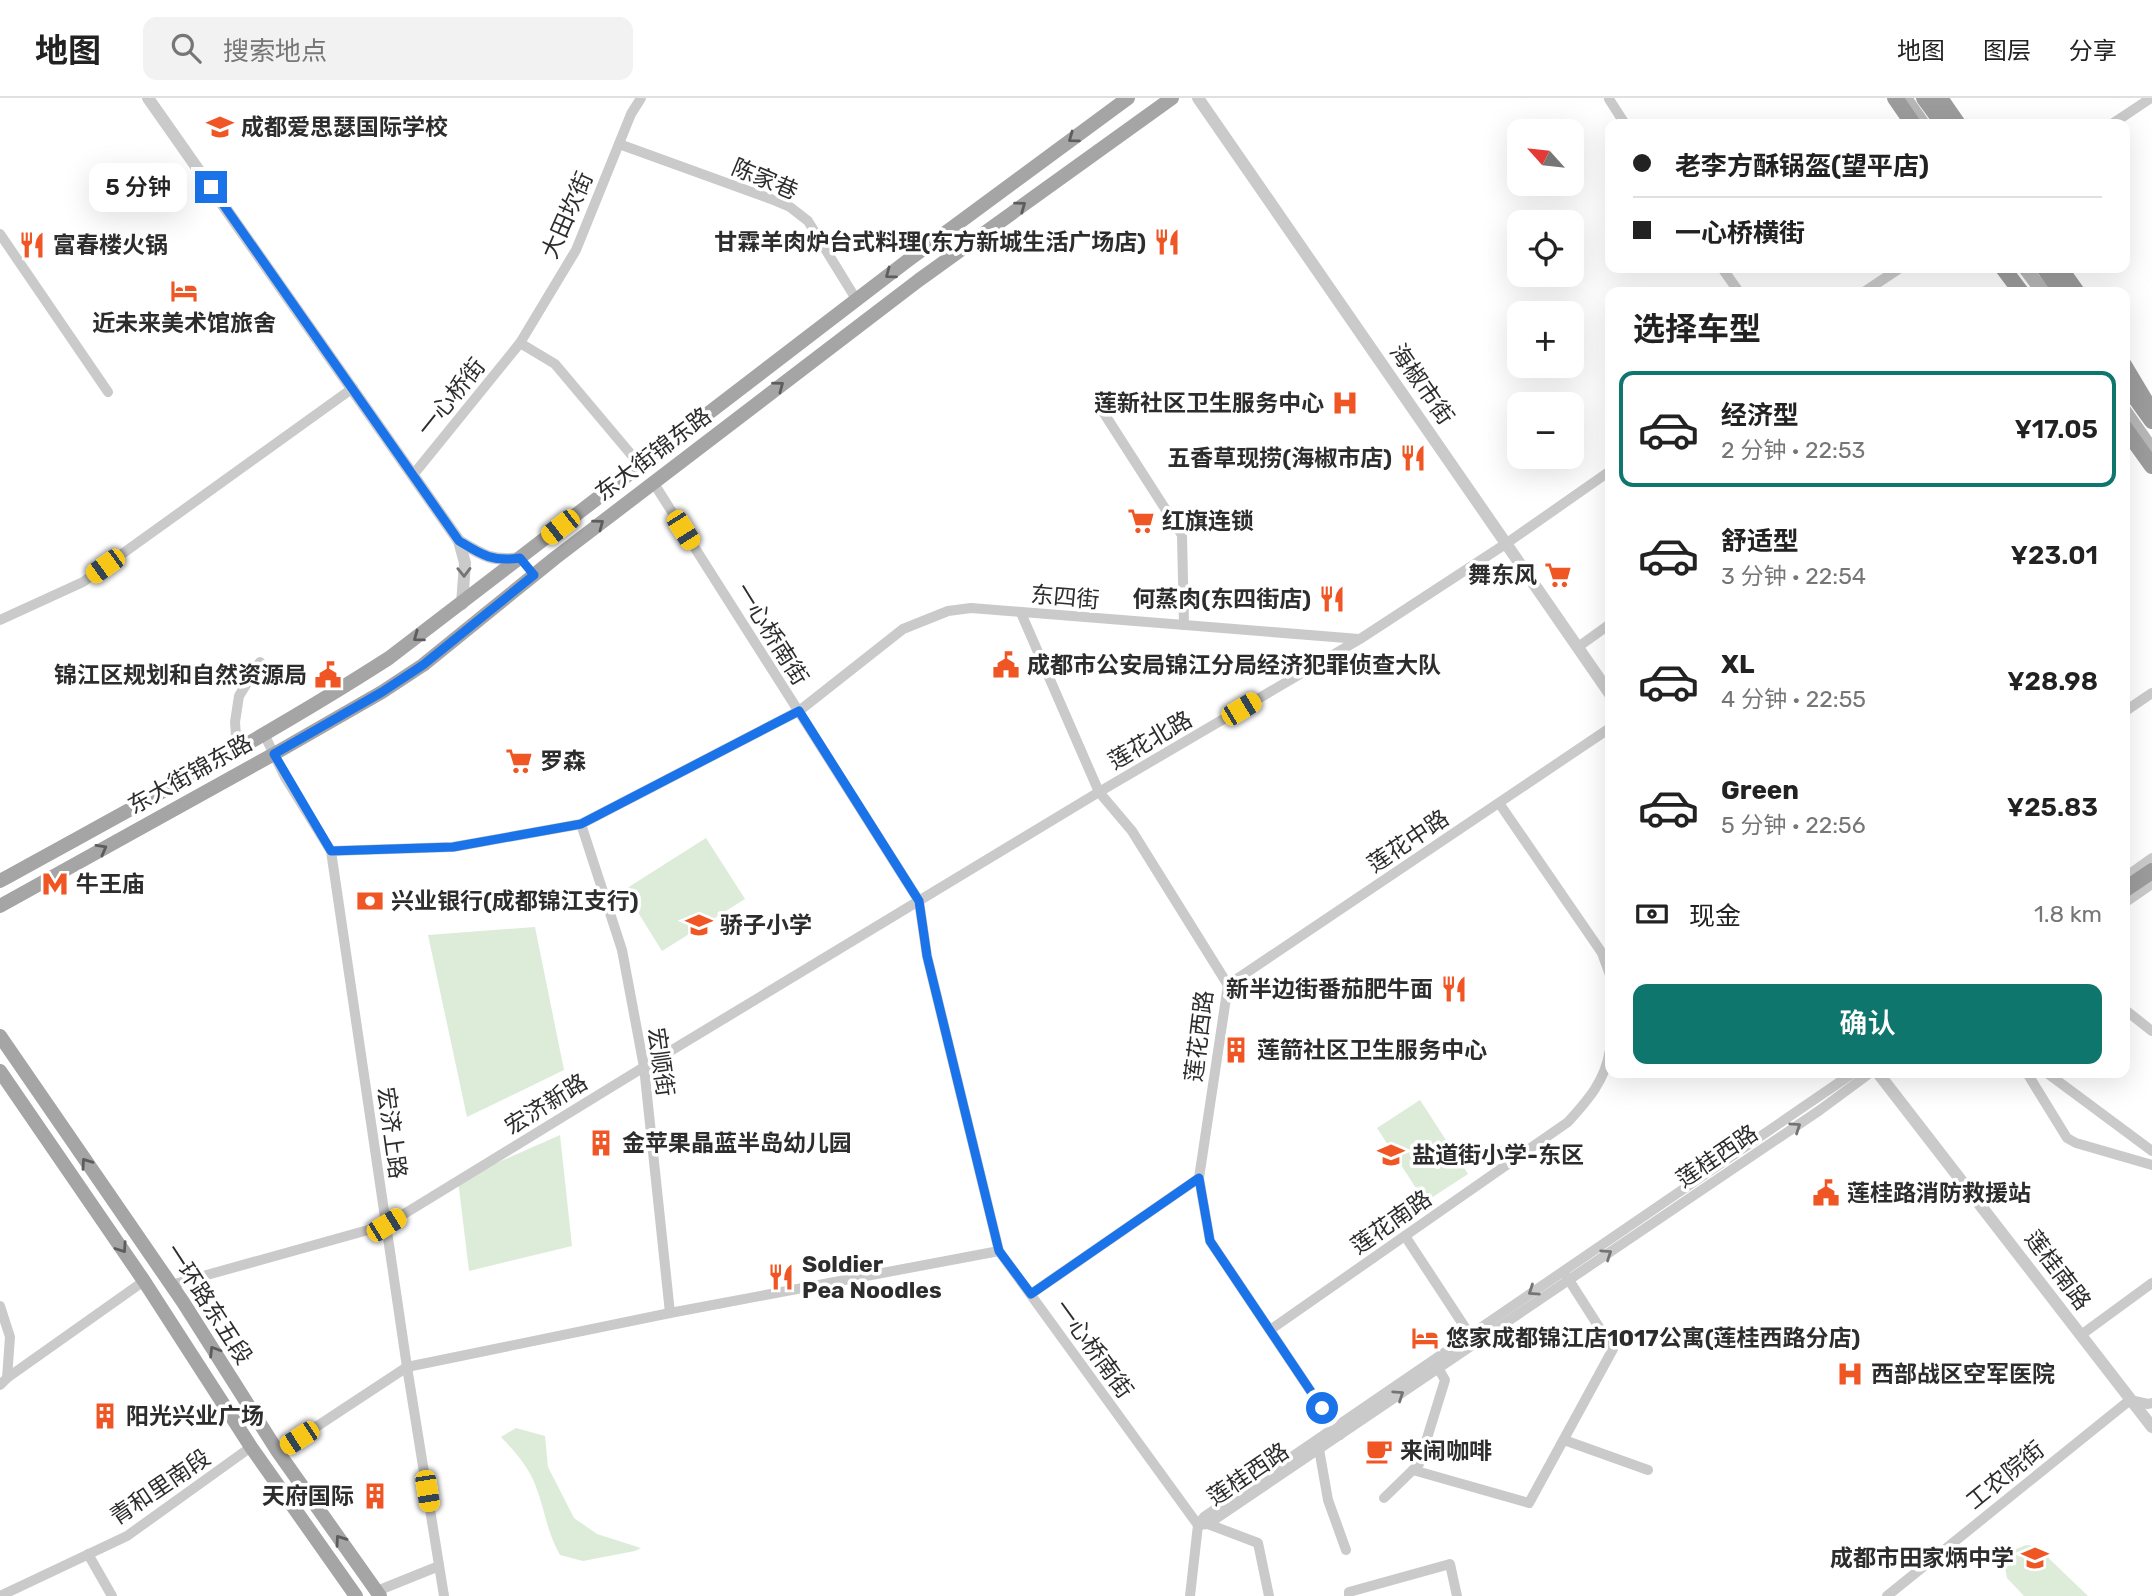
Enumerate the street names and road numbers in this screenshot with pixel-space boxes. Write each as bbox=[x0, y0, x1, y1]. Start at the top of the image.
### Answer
street label: 陈家巷 bbox=[728, 153, 802, 205]
street label: 大田坎街 bbox=[536, 167, 598, 263]
street label: 海椒市街 bbox=[1384, 338, 1460, 430]
street label: 一心桥街 bbox=[411, 352, 491, 442]
street label: 东大街锦东路 bbox=[589, 401, 717, 507]
street label: 一心桥南街 bbox=[730, 578, 814, 690]
street label: 东四街 bbox=[1029, 580, 1101, 614]
street label: 莲花北路 bbox=[1103, 705, 1197, 775]
street label: 东大街锦东路 bbox=[123, 728, 257, 820]
street label: 莲花中路 bbox=[1362, 804, 1454, 878]
street label: 莲花西路 bbox=[1179, 989, 1219, 1083]
street label: 宏顺街 bbox=[642, 1026, 680, 1098]
street label: 宏济新路 bbox=[500, 1068, 592, 1140]
street label: 宏济上路 bbox=[372, 1085, 412, 1181]
street label: 莲桂西路 bbox=[1671, 1119, 1763, 1193]
street label: 莲花南路 bbox=[1345, 1184, 1437, 1260]
street label: 莲桂南路 bbox=[2019, 1225, 2097, 1315]
street label: 一环路东五段 bbox=[160, 1239, 258, 1369]
street label: 一心桥南街 bbox=[1049, 1294, 1139, 1404]
street label: 工农院街 bbox=[1960, 1435, 2050, 1515]
street label: 莲桂西路 bbox=[1202, 1437, 1294, 1511]
street label: 青和里南段 bbox=[105, 1443, 215, 1531]

